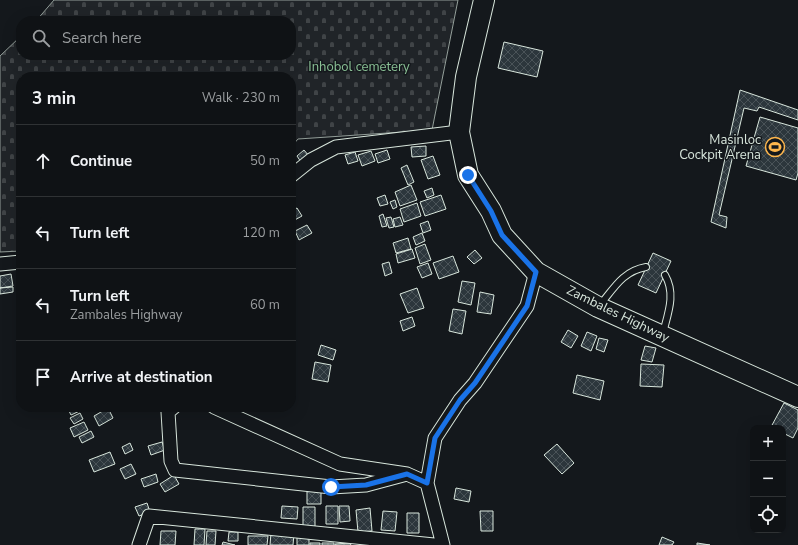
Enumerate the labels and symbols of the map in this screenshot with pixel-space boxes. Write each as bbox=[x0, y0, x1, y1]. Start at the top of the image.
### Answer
park label: Inhobol cemetery bbox=[308, 58, 410, 76]
place label: Masinloc Cockpit Arena bbox=[679, 131, 761, 164]
sports icon: Masinloc Cockpit Arena bbox=[764, 136, 786, 158]
route end bbox=[459, 166, 477, 184]
street label: Zambales Highway bbox=[564, 281, 673, 347]
route start bbox=[322, 478, 340, 496]

